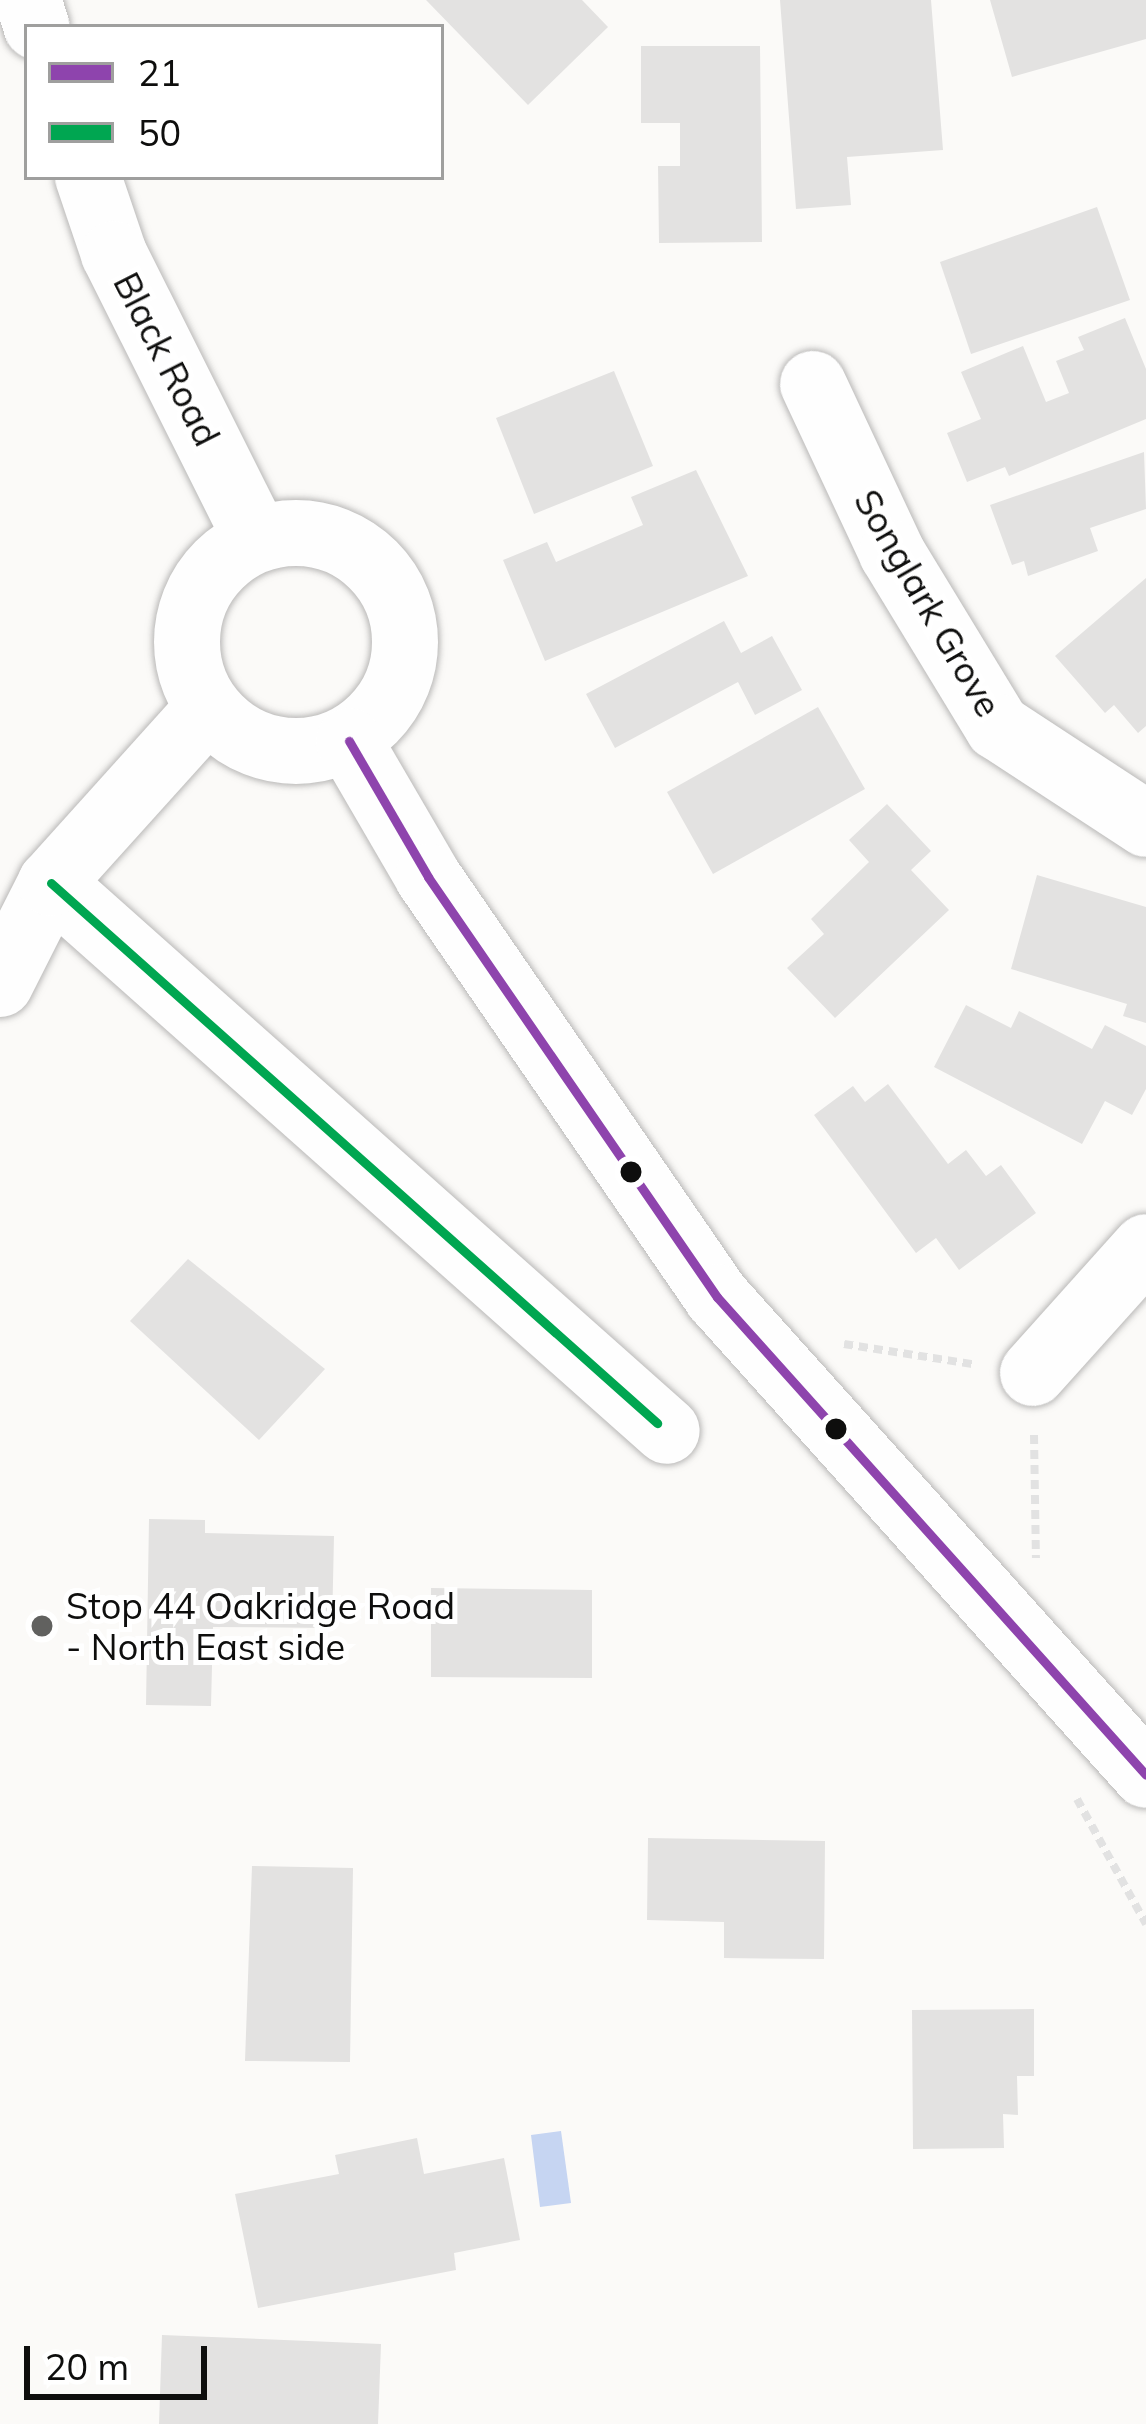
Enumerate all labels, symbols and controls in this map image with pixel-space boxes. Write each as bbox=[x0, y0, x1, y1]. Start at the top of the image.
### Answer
legend bbox=[24, 24, 444, 180]
text: 21 bbox=[138, 50, 181, 95]
text: 50 bbox=[138, 110, 181, 155]
street label: Black Road bbox=[105, 265, 229, 453]
street label: Songlark Grove bbox=[846, 482, 1010, 724]
unlabelled marker bbox=[620, 1161, 642, 1183]
unlabelled marker bbox=[825, 1418, 847, 1440]
place label: Stop 44 Oakridge Road - North East side bbox=[66, 1583, 455, 1668]
marker: Stop 44 Oakridge Road - North East side bbox=[29, 1613, 55, 1639]
scale bar bbox=[30, 2322, 213, 2396]
text: 20 m bbox=[45, 2344, 129, 2389]

